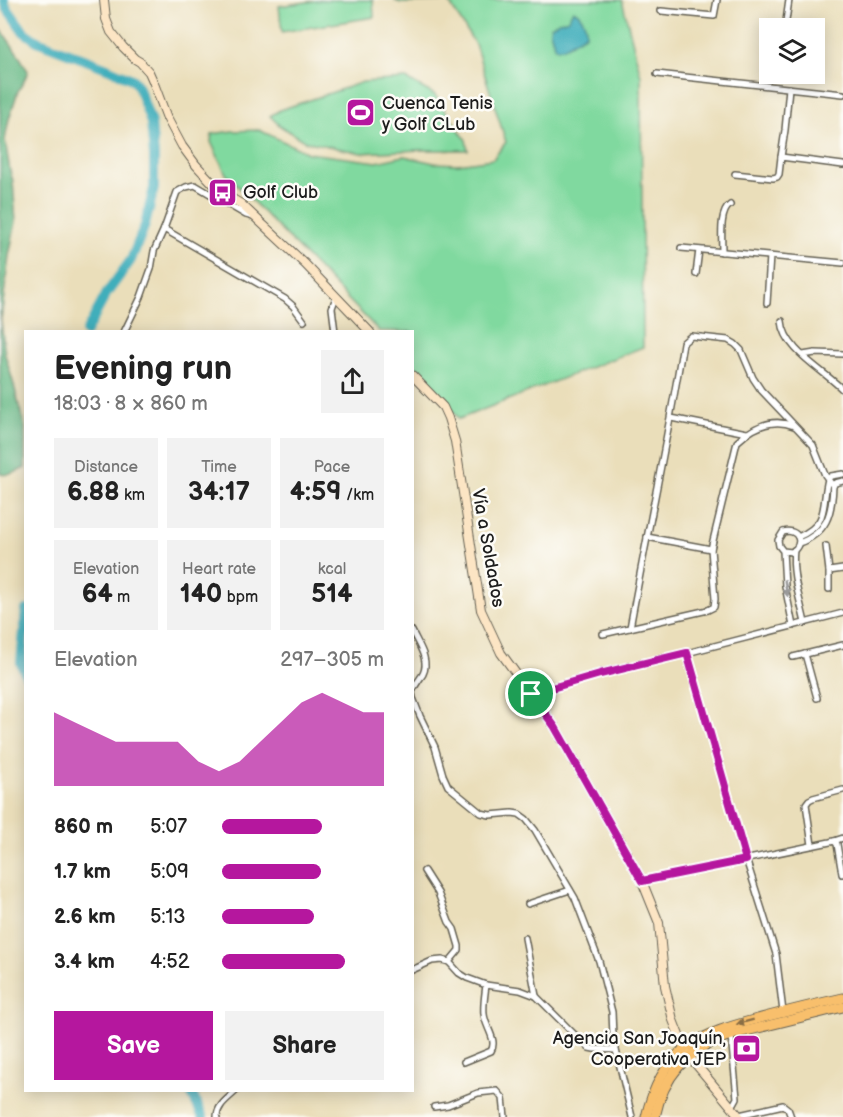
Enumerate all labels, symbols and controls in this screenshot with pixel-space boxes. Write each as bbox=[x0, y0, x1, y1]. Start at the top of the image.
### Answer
map controls bbox=[759, 18, 825, 84]
button: layers bbox=[759, 18, 825, 84]
place label: Cuenca Tenis y Golf CLub bbox=[381, 93, 493, 135]
sports icon: Cuenca Tenis y Golf CLub bbox=[345, 97, 377, 129]
bus stop icon: Golf Club bbox=[206, 176, 238, 208]
place label: Golf Club bbox=[243, 182, 318, 203]
text: Evening run bbox=[54, 349, 232, 389]
button: share bbox=[321, 350, 384, 413]
text: 18:03 · 8 × 860 m bbox=[54, 392, 208, 416]
text: Distance bbox=[74, 458, 138, 477]
text: Time bbox=[201, 458, 237, 477]
text: Pace bbox=[314, 458, 350, 477]
text: 6.88 bbox=[67, 477, 120, 508]
text: 34:17 bbox=[188, 477, 250, 508]
text: 4:59 bbox=[290, 477, 342, 508]
text: km bbox=[120, 486, 145, 505]
text: /km bbox=[342, 486, 374, 505]
street label: Vía a Soldados bbox=[467, 487, 509, 609]
text: Elevation bbox=[73, 560, 139, 579]
text: Heart rate bbox=[182, 560, 256, 579]
text: kcal bbox=[318, 560, 346, 579]
text: 64 bbox=[82, 579, 113, 610]
text: 140 bbox=[180, 579, 222, 610]
text: 514 bbox=[311, 579, 353, 610]
one-way arrow bbox=[782, 579, 791, 598]
text: m bbox=[113, 588, 130, 607]
text: bpm bbox=[222, 588, 258, 607]
text: Elevation bbox=[54, 648, 137, 672]
text: 297–305 m bbox=[280, 648, 384, 672]
pin bbox=[505, 668, 556, 719]
icon: arrive bbox=[514, 677, 547, 710]
text: 860 m bbox=[54, 815, 113, 839]
text: 5:07 bbox=[150, 815, 187, 839]
text: 1.7 km bbox=[54, 860, 111, 884]
text: 5:09 bbox=[150, 860, 189, 884]
text: 2.6 km bbox=[54, 905, 115, 929]
text: 5:13 bbox=[150, 905, 186, 929]
text: 3.4 km bbox=[54, 950, 115, 974]
text: 4:52 bbox=[150, 950, 190, 974]
button: Save bbox=[54, 1011, 213, 1080]
button: Share bbox=[225, 1011, 384, 1080]
one-way arrow bbox=[736, 1017, 754, 1027]
place label: Agencia San Joaquín, Cooperativa JEP bbox=[553, 1028, 727, 1070]
bank icon: Agencia San Joaquín, Cooperativa JEP bbox=[731, 1032, 763, 1064]

